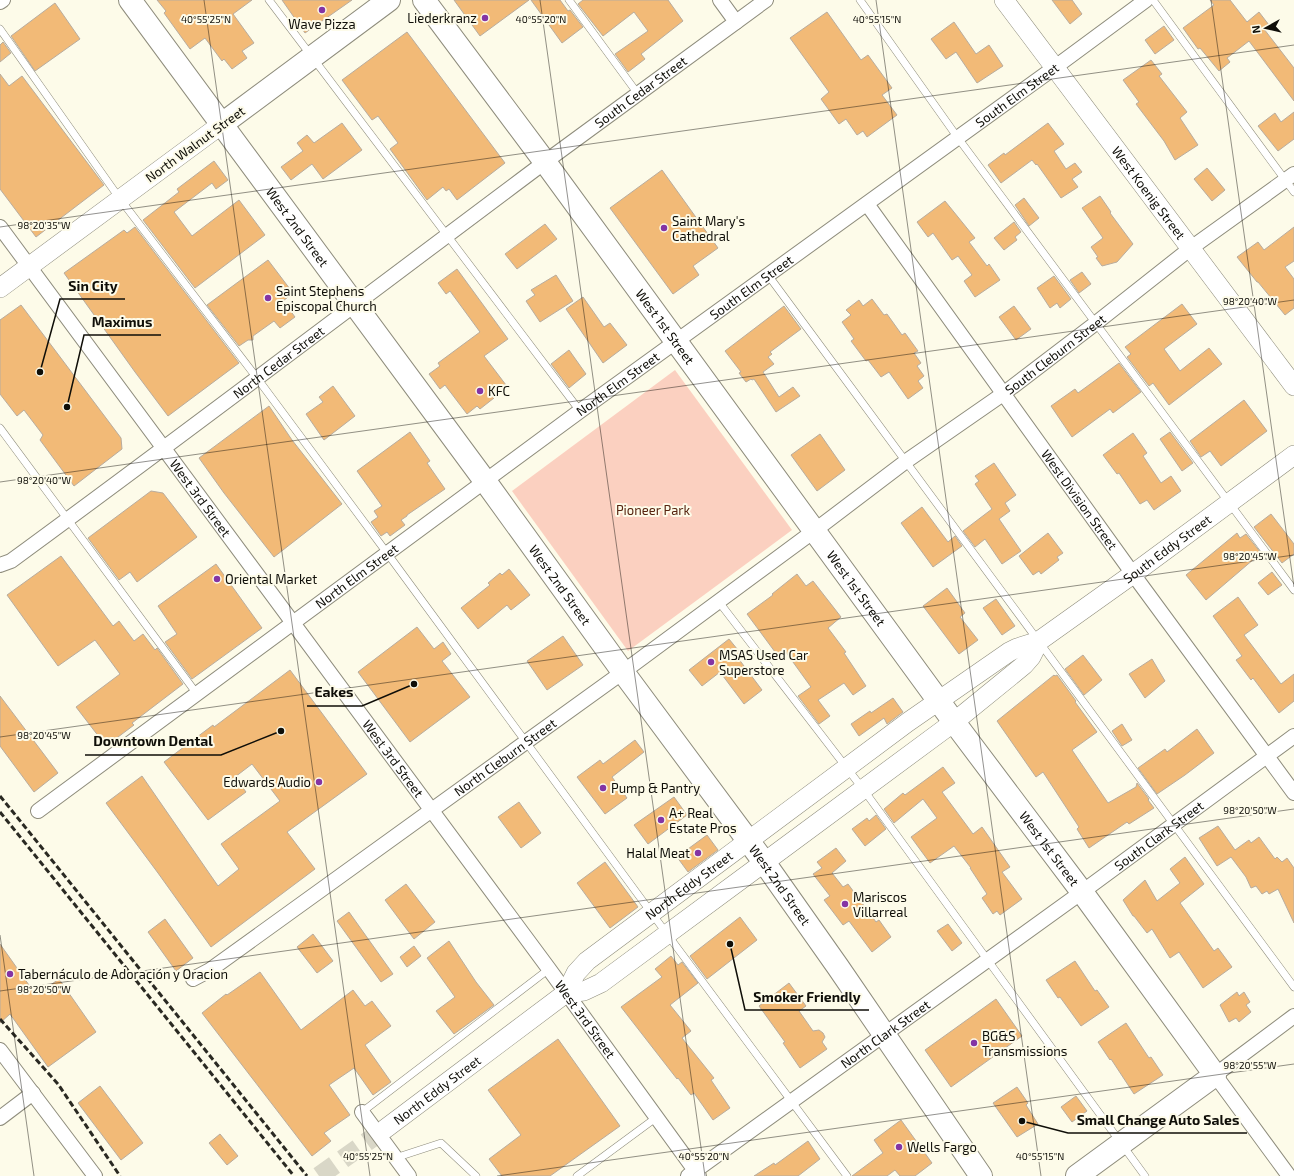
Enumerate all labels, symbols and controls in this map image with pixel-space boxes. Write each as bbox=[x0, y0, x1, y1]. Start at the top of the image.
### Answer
marker: Wave Pizza bbox=[317, 5, 327, 15]
north arrow bbox=[1246, 8, 1286, 48]
place label: Liederkranz bbox=[407, 10, 477, 26]
text: 40°55'25"N bbox=[181, 13, 231, 25]
marker: Liederkranz bbox=[480, 13, 490, 23]
text: 40°55'20"N bbox=[516, 13, 566, 25]
text: 40°55'15"N bbox=[853, 13, 901, 25]
place label: Wave Pizza bbox=[288, 16, 356, 32]
text: N bbox=[1249, 25, 1263, 34]
street label: South Cedar Street bbox=[591, 53, 690, 131]
street label: South Elm Street bbox=[972, 59, 1062, 130]
street label: North Walnut Street bbox=[142, 102, 248, 185]
street label: West Koenig Street bbox=[1109, 143, 1189, 243]
street label: West 2nd Street bbox=[263, 184, 332, 270]
place label: Saint Mary's Cathedral bbox=[672, 213, 745, 244]
text: 98°20'35"W bbox=[17, 219, 71, 231]
marker: Saint Mary's Cathedral bbox=[659, 223, 669, 233]
street label: South Elm Street bbox=[706, 252, 796, 323]
callout: Sin City bbox=[60, 273, 125, 299]
text: Sin City bbox=[68, 277, 118, 294]
place label: Saint Stephens Episcopal Church bbox=[276, 283, 377, 314]
street label: West 1st Street bbox=[632, 286, 698, 367]
marker: Saint Stephens Episcopal Church bbox=[263, 293, 273, 303]
text: 98°20'40"W bbox=[1223, 295, 1278, 307]
callout: Maximus bbox=[84, 309, 161, 335]
street label: South Cleburn Street bbox=[1002, 311, 1109, 398]
text: Maximus bbox=[92, 313, 152, 330]
street label: North Cedar Street bbox=[230, 323, 327, 402]
street label: North Elm Street bbox=[573, 348, 662, 419]
place label: KFC bbox=[488, 383, 510, 399]
marker: KFC bbox=[475, 386, 485, 396]
street label: West Division Street bbox=[1038, 446, 1121, 553]
street label: West 3rd Street bbox=[167, 456, 234, 540]
text: 98°20'40"W bbox=[17, 474, 72, 486]
park label: Pioneer Park bbox=[616, 502, 690, 518]
street label: South Eddy Street bbox=[1120, 511, 1214, 586]
street label: North Elm Street bbox=[312, 540, 401, 612]
street label: West 2nd Street bbox=[526, 542, 594, 628]
street label: West 1st Street bbox=[823, 547, 889, 629]
text: 98°20'45"W bbox=[1223, 550, 1277, 562]
place label: Oriental Market bbox=[225, 571, 317, 587]
marker: Oriental Market bbox=[212, 574, 222, 584]
place label: MSAS Used Car Superstore bbox=[719, 647, 808, 678]
marker: MSAS Used Car Superstore bbox=[706, 657, 716, 667]
callout: Eakes bbox=[307, 680, 362, 706]
text: Eakes bbox=[315, 683, 353, 700]
street label: North Cleburn Street bbox=[451, 715, 559, 799]
street label: West 3rd Street bbox=[359, 716, 427, 800]
text: 98°20'45"W bbox=[17, 729, 71, 741]
callout: Downtown Dental bbox=[85, 729, 221, 755]
text: Downtown Dental bbox=[93, 732, 213, 749]
place label: Edwards Audio bbox=[223, 774, 311, 790]
marker: Edwards Audio bbox=[314, 777, 324, 787]
place label: Pump & Pantry bbox=[611, 780, 700, 796]
marker: Pump & Pantry bbox=[598, 783, 608, 793]
street label: South Clark Street bbox=[1111, 797, 1207, 874]
text: 98°20'50"W bbox=[1223, 804, 1277, 816]
place label: A+ Real Estate Pros bbox=[669, 805, 737, 836]
street label: West 1st Street bbox=[1016, 808, 1083, 889]
marker: A+ Real Estate Pros bbox=[656, 815, 666, 825]
street label: West 2nd Street bbox=[746, 842, 814, 928]
place label: Halal Meat bbox=[626, 845, 690, 861]
street label: North Eddy Street bbox=[642, 847, 736, 923]
marker: Halal Meat bbox=[693, 848, 703, 858]
place label: Mariscos Villarreal bbox=[853, 889, 907, 920]
marker: Mariscos Villarreal bbox=[840, 899, 850, 909]
place label: Tabernáculo de Adoración y Oracion bbox=[18, 966, 228, 982]
marker: Tabernáculo de Adoración y Oracion bbox=[5, 969, 15, 979]
street label: West 3rd Street bbox=[552, 977, 619, 1061]
text: 98°20'50"W bbox=[17, 983, 71, 995]
callout: Smoker Friendly bbox=[745, 984, 869, 1010]
text: Smoker Friendly bbox=[753, 988, 861, 1005]
street label: North Clark Street bbox=[837, 996, 933, 1072]
place label: BG&S Transmissions bbox=[982, 1028, 1067, 1059]
marker: BG&S Transmissions bbox=[969, 1038, 979, 1048]
street label: North Eddy Street bbox=[390, 1052, 484, 1128]
text: 98°20'55"W bbox=[1224, 1059, 1277, 1071]
callout: Small Change Auto Sales bbox=[1068, 1107, 1247, 1133]
text: Small Change Auto Sales bbox=[1077, 1111, 1239, 1128]
place label: Wells Fargo bbox=[907, 1139, 977, 1155]
marker: Wells Fargo bbox=[894, 1142, 904, 1152]
text: 40°55'25"N bbox=[343, 1150, 393, 1162]
text: 40°55'20"N bbox=[679, 1150, 729, 1162]
text: 40°55'15"N bbox=[1016, 1150, 1064, 1162]

